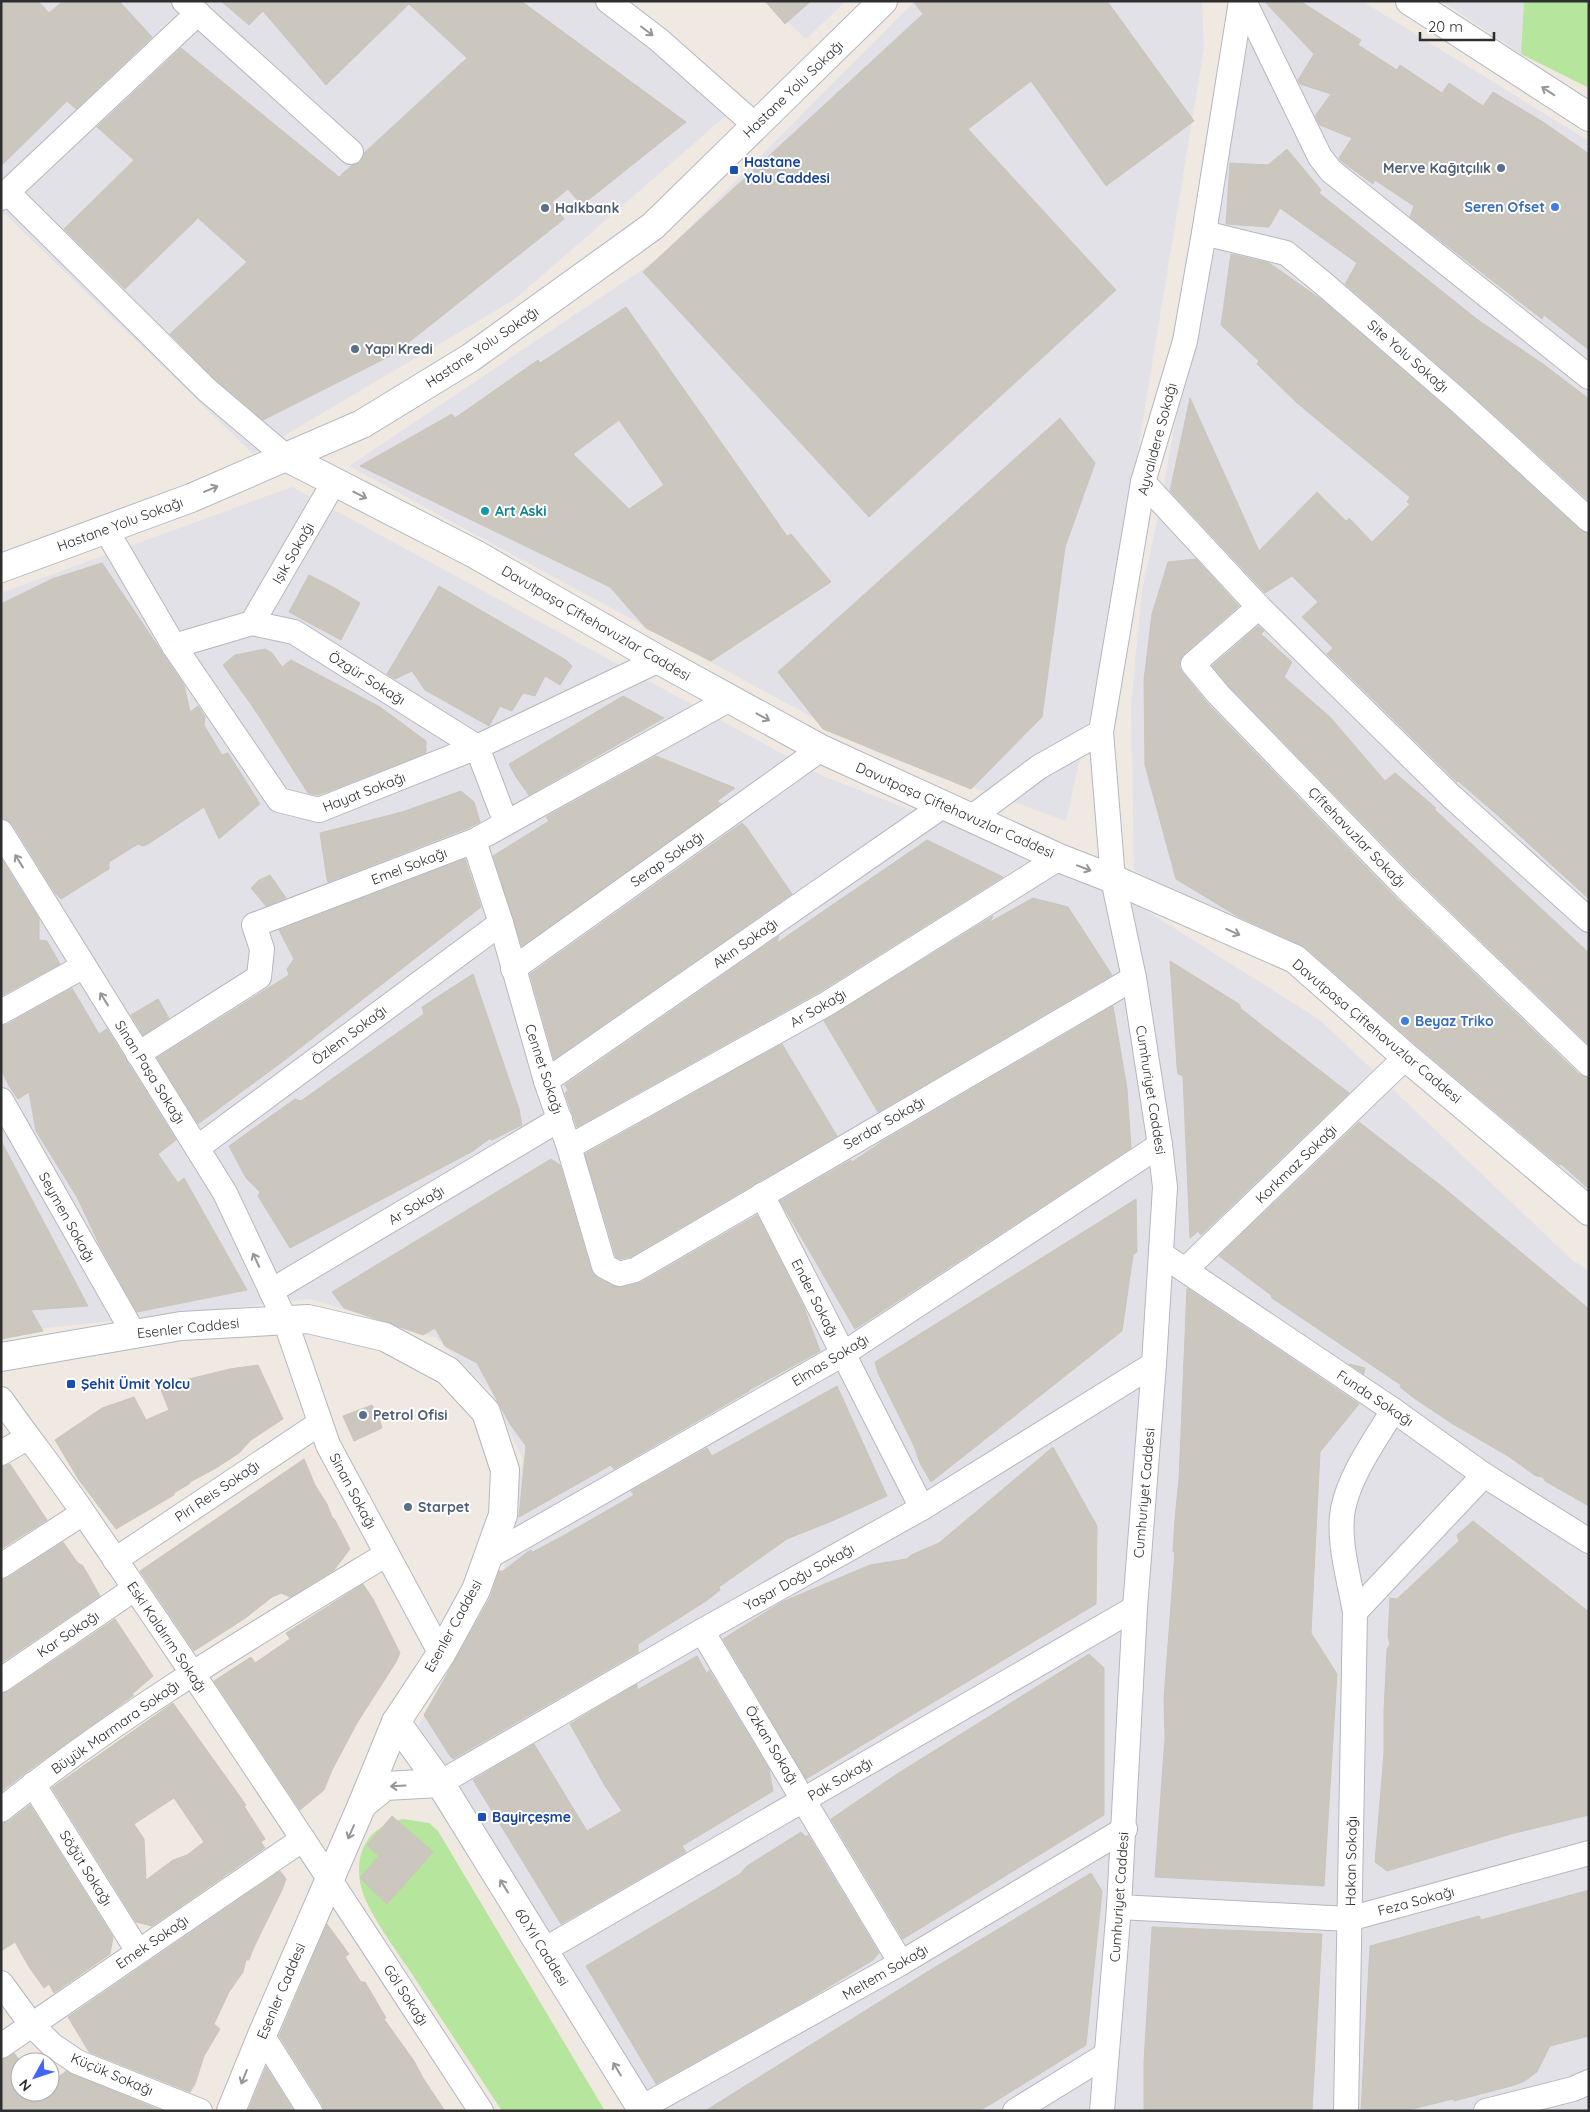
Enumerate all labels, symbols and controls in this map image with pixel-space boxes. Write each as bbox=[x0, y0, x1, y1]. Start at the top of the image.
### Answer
scale bar bbox=[1420, 10, 1494, 42]
text: 20 m bbox=[1428, 17, 1463, 36]
one-way arrow bbox=[640, 26, 654, 36]
street label: Hastane Yolu Sokağı bbox=[739, 36, 847, 142]
one-way arrow bbox=[1541, 85, 1555, 95]
place label: Hastane Yolu Caddesi bbox=[744, 153, 830, 187]
place label: Merve Kağıtçılık bbox=[1383, 159, 1491, 177]
marker: Merve Kağıtçılık bbox=[1495, 162, 1507, 174]
marker: Hastane Yolu Caddesi bbox=[728, 164, 740, 176]
place label: Seren Ofset bbox=[1465, 198, 1545, 216]
place label: Halkbank bbox=[555, 199, 619, 217]
marker: Seren Ofset bbox=[1549, 201, 1561, 213]
marker: Halkbank bbox=[539, 202, 551, 214]
street label: Hastane Yolu Sokağı bbox=[422, 302, 542, 392]
street label: Site Yolu Sokağı bbox=[1364, 316, 1452, 396]
place label: Yapı Kredi bbox=[365, 340, 433, 358]
marker: Yapı Kredi bbox=[349, 343, 361, 355]
street label: Ayvalıdere Sokağı bbox=[1133, 381, 1181, 497]
one-way arrow bbox=[203, 484, 218, 494]
one-way arrow bbox=[352, 491, 367, 500]
street label: Hastane Yolu Sokağı bbox=[55, 493, 185, 555]
place label: Art Aski bbox=[495, 502, 547, 520]
marker: Art Aski bbox=[479, 505, 491, 517]
street label: Işık Sokağı bbox=[268, 519, 318, 587]
street label: Davutpaşa Çiftehavuzlar Caddesi bbox=[498, 561, 694, 685]
street label: Özgür Sokağı bbox=[325, 647, 409, 709]
one-way arrow bbox=[755, 713, 770, 723]
street label: Davutpaşa Çiftehavuzlar Caddesi bbox=[853, 758, 1057, 862]
street label: Hayat Sokağı bbox=[320, 768, 408, 816]
street label: Çiftehavuzlar Sokağı bbox=[1304, 783, 1410, 891]
street label: Serap Sokağı bbox=[627, 827, 707, 891]
street label: Emel Sokağı bbox=[369, 843, 449, 889]
one-way arrow bbox=[14, 854, 24, 868]
one-way arrow bbox=[1076, 863, 1091, 873]
street label: Akın Sokağı bbox=[709, 914, 781, 972]
one-way arrow bbox=[1225, 928, 1240, 938]
street label: Davutpaşa Çiftehavuzlar Caddesi bbox=[1289, 955, 1465, 1107]
street label: Ar Sokağı bbox=[787, 985, 849, 1031]
one-way arrow bbox=[99, 993, 109, 1007]
street label: Özlem Sokağı bbox=[308, 1001, 390, 1069]
place label: Beyaz Triko bbox=[1415, 1012, 1494, 1030]
marker: Beyaz Triko bbox=[1399, 1015, 1411, 1027]
street label: Sinan Paşa Sokağı bbox=[111, 1017, 189, 1127]
street label: Cennet Sokağı bbox=[521, 1022, 567, 1116]
street label: Cumhuriyet Caddesi bbox=[1132, 1024, 1170, 1156]
street label: Serdar Sokağı bbox=[840, 1092, 928, 1154]
street label: Korkmaz Sokağı bbox=[1252, 1121, 1340, 1207]
street label: Seymen Sokağı bbox=[35, 1169, 99, 1265]
street label: Ar Sokağı bbox=[385, 1181, 447, 1229]
one-way arrow bbox=[251, 1253, 261, 1268]
street label: Ender Sokağı bbox=[788, 1256, 842, 1340]
street label: Esenler Caddesi bbox=[136, 1314, 240, 1342]
street label: Elmas Sokağı bbox=[788, 1330, 872, 1390]
street label: Funda Sokağı bbox=[1333, 1366, 1417, 1430]
place label: Şehit Ümit Yolcu bbox=[81, 1375, 190, 1393]
marker: Şehit Ümit Yolcu bbox=[65, 1378, 77, 1390]
place label: Petrol Ofisi bbox=[373, 1406, 448, 1424]
marker: Petrol Ofisi bbox=[357, 1409, 369, 1421]
street label: Cumhuriyet Caddesi bbox=[1129, 1427, 1159, 1559]
street label: Sinan Sokağı bbox=[325, 1450, 381, 1532]
street label: Piri Reis Sokağı bbox=[171, 1456, 263, 1526]
place label: Starpet bbox=[418, 1498, 470, 1516]
marker: Starpet bbox=[402, 1501, 414, 1513]
street label: Yaşar Doğu Sokağı bbox=[741, 1539, 857, 1615]
street label: Esenler Caddesi bbox=[420, 1577, 486, 1675]
street label: Eski Kaldırım Sokağı bbox=[123, 1578, 211, 1696]
street label: Kar Sokağı bbox=[33, 1607, 103, 1661]
street label: Büyük Marmara Sokağı bbox=[47, 1676, 183, 1778]
street label: Özkan Sokağı bbox=[741, 1702, 803, 1788]
street label: Pak Sokağı bbox=[804, 1753, 876, 1805]
one-way arrow bbox=[390, 1781, 406, 1790]
place label: Bayirçeşme bbox=[492, 1808, 571, 1826]
marker: Bayirçeşme bbox=[476, 1811, 488, 1823]
street label: Hakan Sokağı bbox=[1341, 1816, 1361, 1906]
one-way arrow bbox=[345, 1824, 355, 1839]
street label: Söğüt Sokağı bbox=[56, 1827, 116, 1909]
street label: Cumhuriyet Caddesi bbox=[1105, 1831, 1133, 1963]
one-way arrow bbox=[499, 1880, 509, 1894]
street label: Feza Sokağı bbox=[1376, 1882, 1456, 1920]
street label: 60.Yıl Caddesi bbox=[511, 1905, 573, 1989]
street label: Emek Sokağı bbox=[112, 1911, 192, 1973]
street label: Esenler Caddesi bbox=[253, 1940, 309, 2042]
street label: Meltem Sokağı bbox=[839, 1940, 931, 2004]
street label: Göl Sokağı bbox=[380, 1961, 432, 2029]
street label: Küçük Sokağı bbox=[68, 2049, 156, 2099]
north arrow bbox=[10, 2052, 60, 2102]
one-way arrow bbox=[612, 2063, 622, 2077]
one-way arrow bbox=[239, 2069, 249, 2084]
text: N bbox=[15, 2076, 35, 2095]

